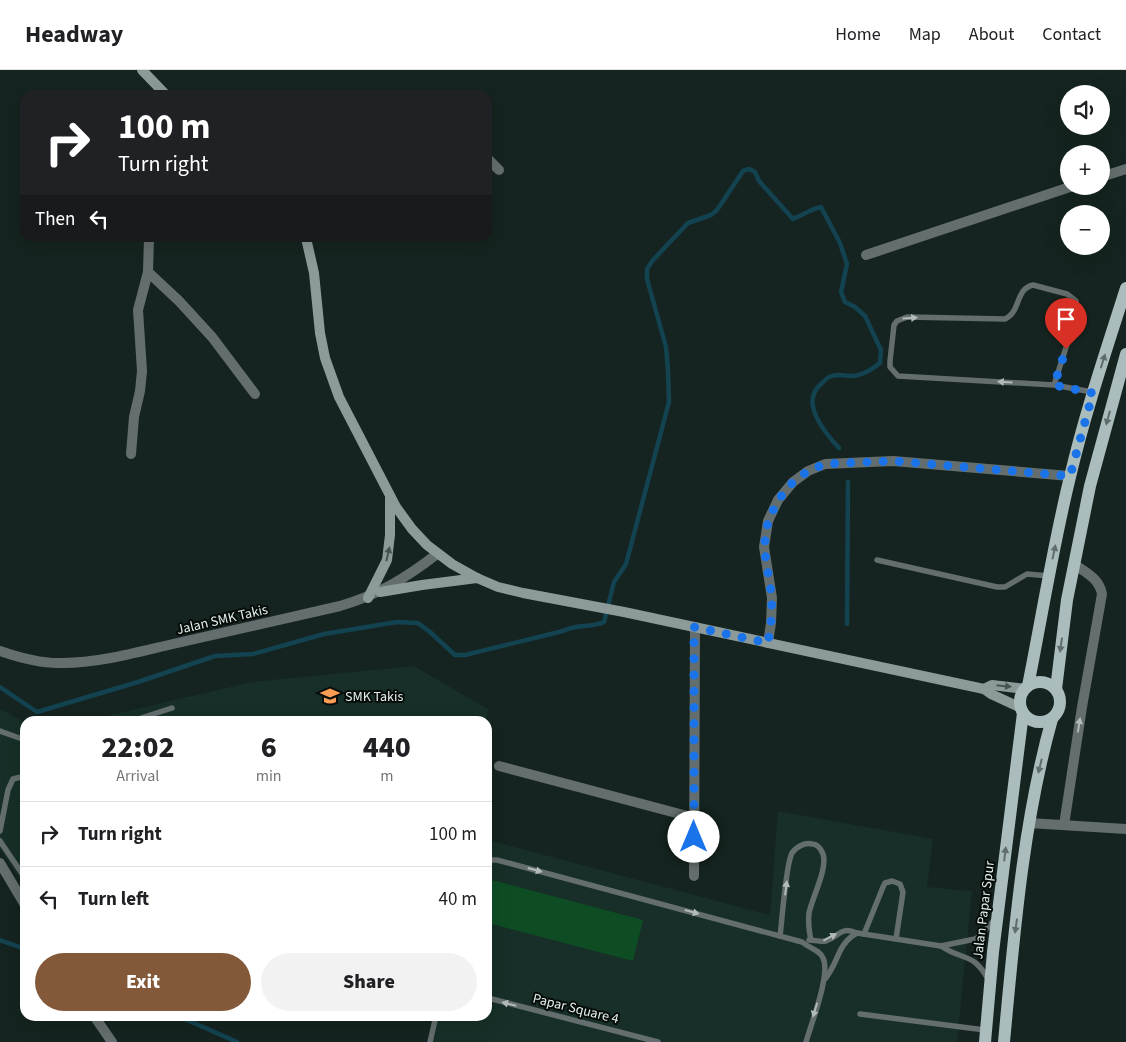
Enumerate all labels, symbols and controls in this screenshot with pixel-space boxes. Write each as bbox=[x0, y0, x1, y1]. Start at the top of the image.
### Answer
text: Headway bbox=[25, 17, 123, 52]
text: Home bbox=[835, 22, 881, 47]
text: Map bbox=[909, 22, 941, 47]
text: About bbox=[969, 22, 1014, 47]
text: Contact bbox=[1042, 22, 1101, 47]
map controls bbox=[1060, 85, 1110, 255]
button: sound bbox=[1060, 85, 1110, 135]
text: 100 m bbox=[118, 102, 210, 152]
icon: right bbox=[35, 110, 100, 175]
button: + bbox=[1060, 145, 1110, 195]
text: Turn right bbox=[118, 148, 208, 180]
icon: left bbox=[85, 205, 113, 233]
button: − bbox=[1060, 205, 1110, 255]
text: Then bbox=[35, 206, 75, 233]
pin bbox=[1045, 298, 1087, 349]
icon: arrive bbox=[1052, 305, 1080, 333]
one-way arrow bbox=[902, 314, 918, 322]
one-way arrow bbox=[1100, 353, 1108, 368]
one-way arrow bbox=[997, 378, 1013, 386]
one-way arrow bbox=[1104, 411, 1112, 426]
one-way arrow bbox=[1050, 545, 1058, 560]
one-way arrow bbox=[384, 546, 392, 561]
street label: Jalan SMK Takis bbox=[175, 600, 270, 640]
one-way arrow bbox=[1056, 637, 1064, 653]
one-way arrow bbox=[997, 682, 1013, 690]
school or university icon: SMK Takis bbox=[319, 685, 341, 707]
place label: SMK Takis bbox=[345, 687, 403, 707]
one-way arrow bbox=[1075, 716, 1083, 732]
text: 22:02 bbox=[101, 726, 175, 769]
text: 6 bbox=[261, 726, 277, 769]
text: 440 bbox=[363, 726, 411, 769]
one-way arrow bbox=[1035, 758, 1043, 773]
text: Arrival bbox=[116, 765, 159, 787]
text: min bbox=[256, 765, 282, 787]
text: m bbox=[380, 765, 393, 787]
position arrow bbox=[667, 810, 719, 862]
icon: right bbox=[35, 820, 63, 848]
text: Turn right bbox=[78, 821, 162, 848]
text: 100 m bbox=[429, 821, 477, 848]
one-way arrow bbox=[1001, 846, 1009, 862]
street label: Jalan Papar Spur bbox=[968, 860, 1000, 961]
one-way arrow bbox=[527, 866, 542, 874]
one-way arrow bbox=[782, 879, 790, 895]
icon: left bbox=[35, 885, 63, 913]
text: Turn left bbox=[78, 886, 149, 913]
text: 40 m bbox=[439, 886, 477, 913]
one-way arrow bbox=[684, 908, 699, 916]
one-way arrow bbox=[1012, 919, 1020, 935]
one-way arrow bbox=[822, 933, 837, 941]
button: Exit bbox=[35, 953, 251, 1011]
button: Share bbox=[261, 953, 477, 1011]
street label: Papar Square 4 bbox=[531, 989, 621, 1029]
one-way arrow bbox=[502, 999, 517, 1007]
one-way arrow bbox=[811, 1003, 819, 1018]

